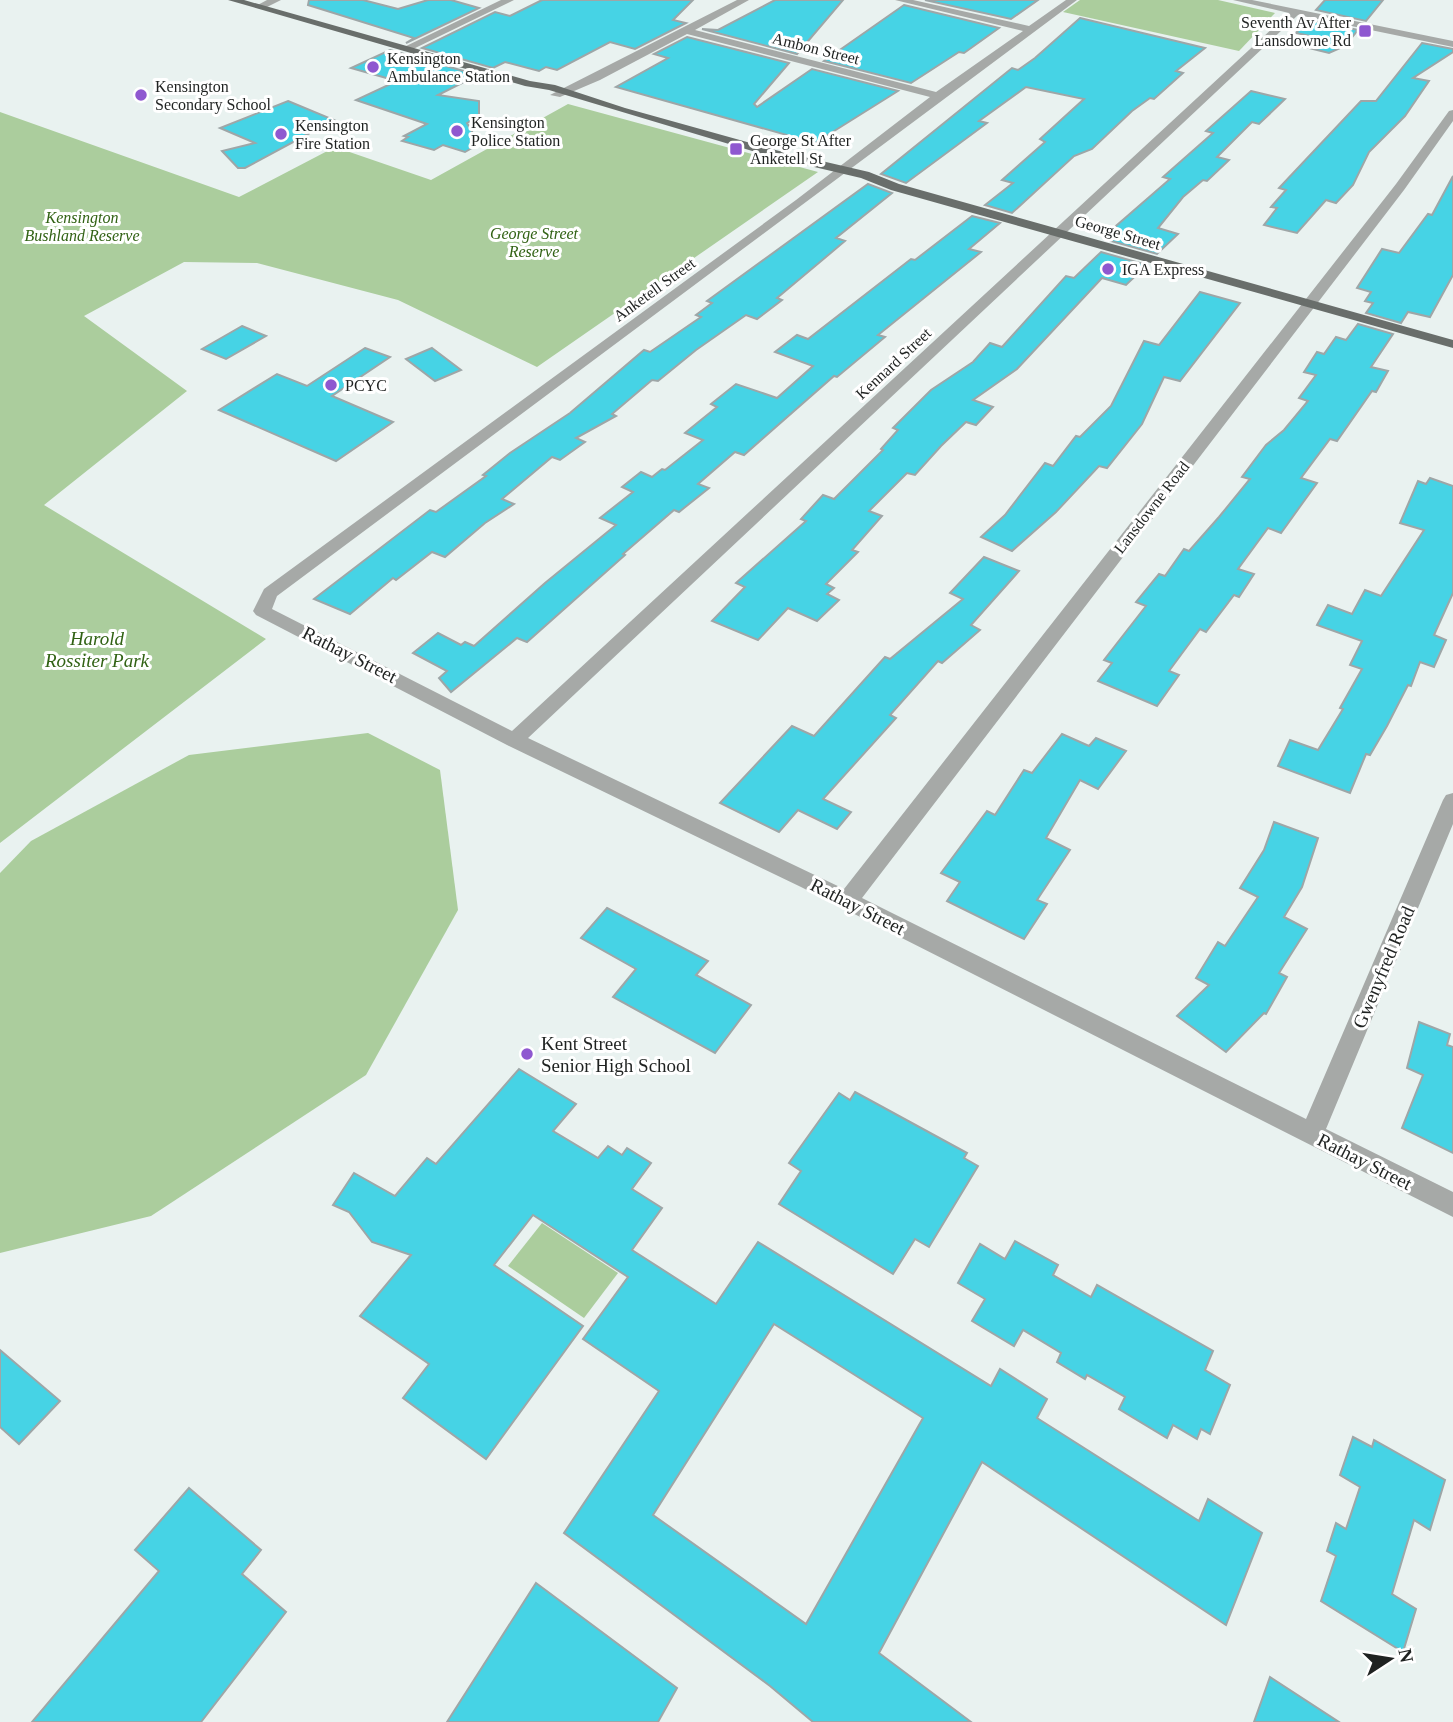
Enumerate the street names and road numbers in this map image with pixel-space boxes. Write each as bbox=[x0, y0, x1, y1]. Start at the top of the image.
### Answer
street label: Ambon Street bbox=[770, 29, 862, 68]
street label: George Street bbox=[1073, 212, 1163, 254]
street label: Anketell Street bbox=[610, 254, 699, 325]
street label: Kennard Street bbox=[852, 324, 935, 402]
street label: Lansdowne Road bbox=[1110, 458, 1192, 556]
street label: Rathay Street bbox=[299, 622, 401, 687]
street label: Rathay Street bbox=[807, 874, 909, 939]
street label: Gwenyfred Road bbox=[1348, 903, 1419, 1031]
street label: Rathay Street bbox=[1314, 1129, 1416, 1194]

